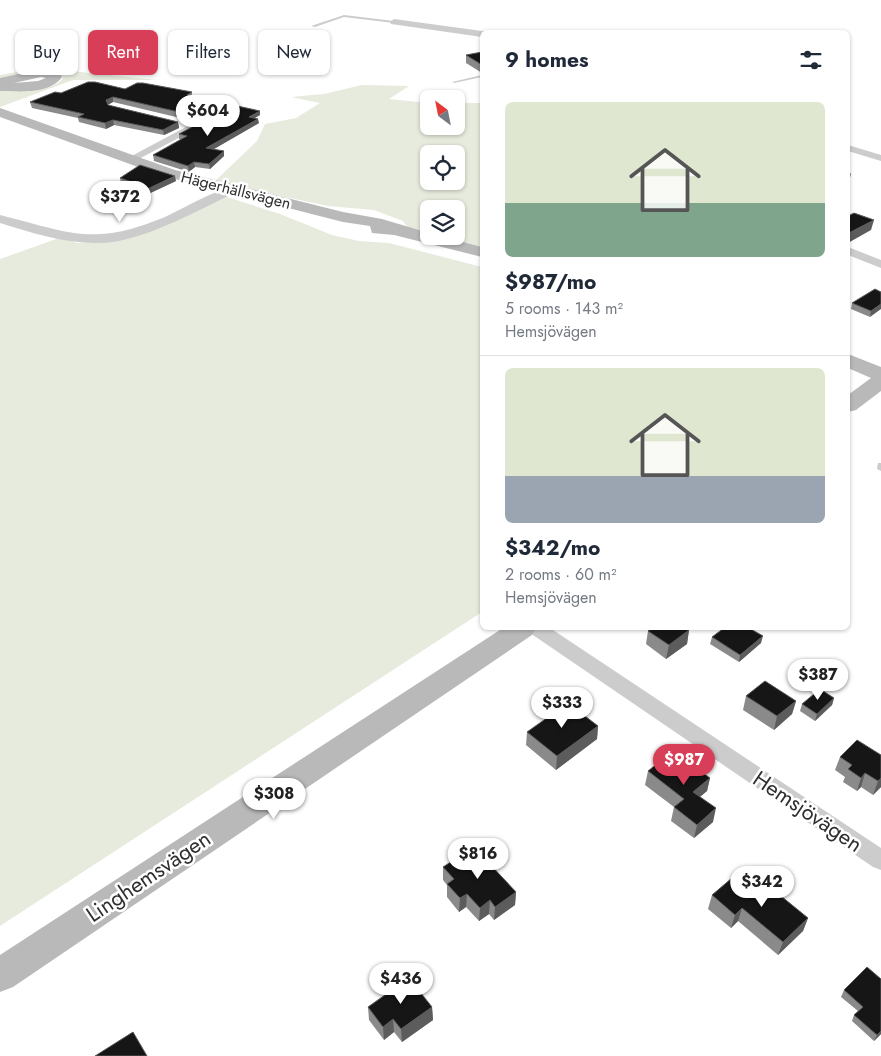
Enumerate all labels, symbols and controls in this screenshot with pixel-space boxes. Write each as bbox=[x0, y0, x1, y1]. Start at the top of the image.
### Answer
chip: Buy bbox=[15, 30, 78, 75]
chip: Rent bbox=[88, 30, 158, 75]
chip: Filters bbox=[168, 30, 248, 75]
chip: New bbox=[258, 30, 330, 75]
text: 9 homes bbox=[505, 45, 589, 75]
icon: filters bbox=[797, 46, 825, 74]
north arrow bbox=[420, 90, 465, 135]
map controls bbox=[420, 90, 465, 245]
pin: $604 bbox=[178, 94, 238, 137]
text: $604 bbox=[187, 99, 229, 122]
icon: home bbox=[620, 135, 710, 225]
button: locate bbox=[420, 145, 465, 190]
street label: Hägerhällsvägen bbox=[179, 165, 293, 215]
pin: $372 bbox=[90, 180, 150, 223]
text: $372 bbox=[100, 185, 140, 208]
button: layers bbox=[420, 200, 465, 245]
text: $987/mo bbox=[505, 267, 596, 297]
text: 5 rooms · 143 m² bbox=[505, 297, 623, 320]
text: Hemsjövägen bbox=[505, 320, 597, 343]
icon: home bbox=[620, 400, 710, 490]
text: $342/mo bbox=[505, 533, 600, 563]
text: 2 rooms · 60 m² bbox=[505, 563, 617, 586]
text: Hemsjövägen bbox=[505, 586, 597, 609]
pin: $387 bbox=[788, 658, 848, 701]
text: $387 bbox=[798, 663, 838, 686]
pin: $333 bbox=[532, 686, 592, 729]
text: $333 bbox=[542, 691, 582, 714]
pin: $987 bbox=[654, 744, 714, 786]
text: $987 bbox=[664, 748, 704, 771]
street label: Hemsjövägen bbox=[747, 762, 869, 860]
pin: $308 bbox=[244, 778, 304, 820]
text: $308 bbox=[254, 782, 294, 805]
street label: Linghemsvägen bbox=[79, 822, 217, 930]
pin: $816 bbox=[448, 838, 508, 880]
text: $816 bbox=[459, 842, 497, 865]
pin: $342 bbox=[732, 866, 792, 908]
text: $342 bbox=[741, 870, 783, 893]
pin: $436 bbox=[371, 962, 431, 1005]
text: $436 bbox=[380, 967, 422, 990]

